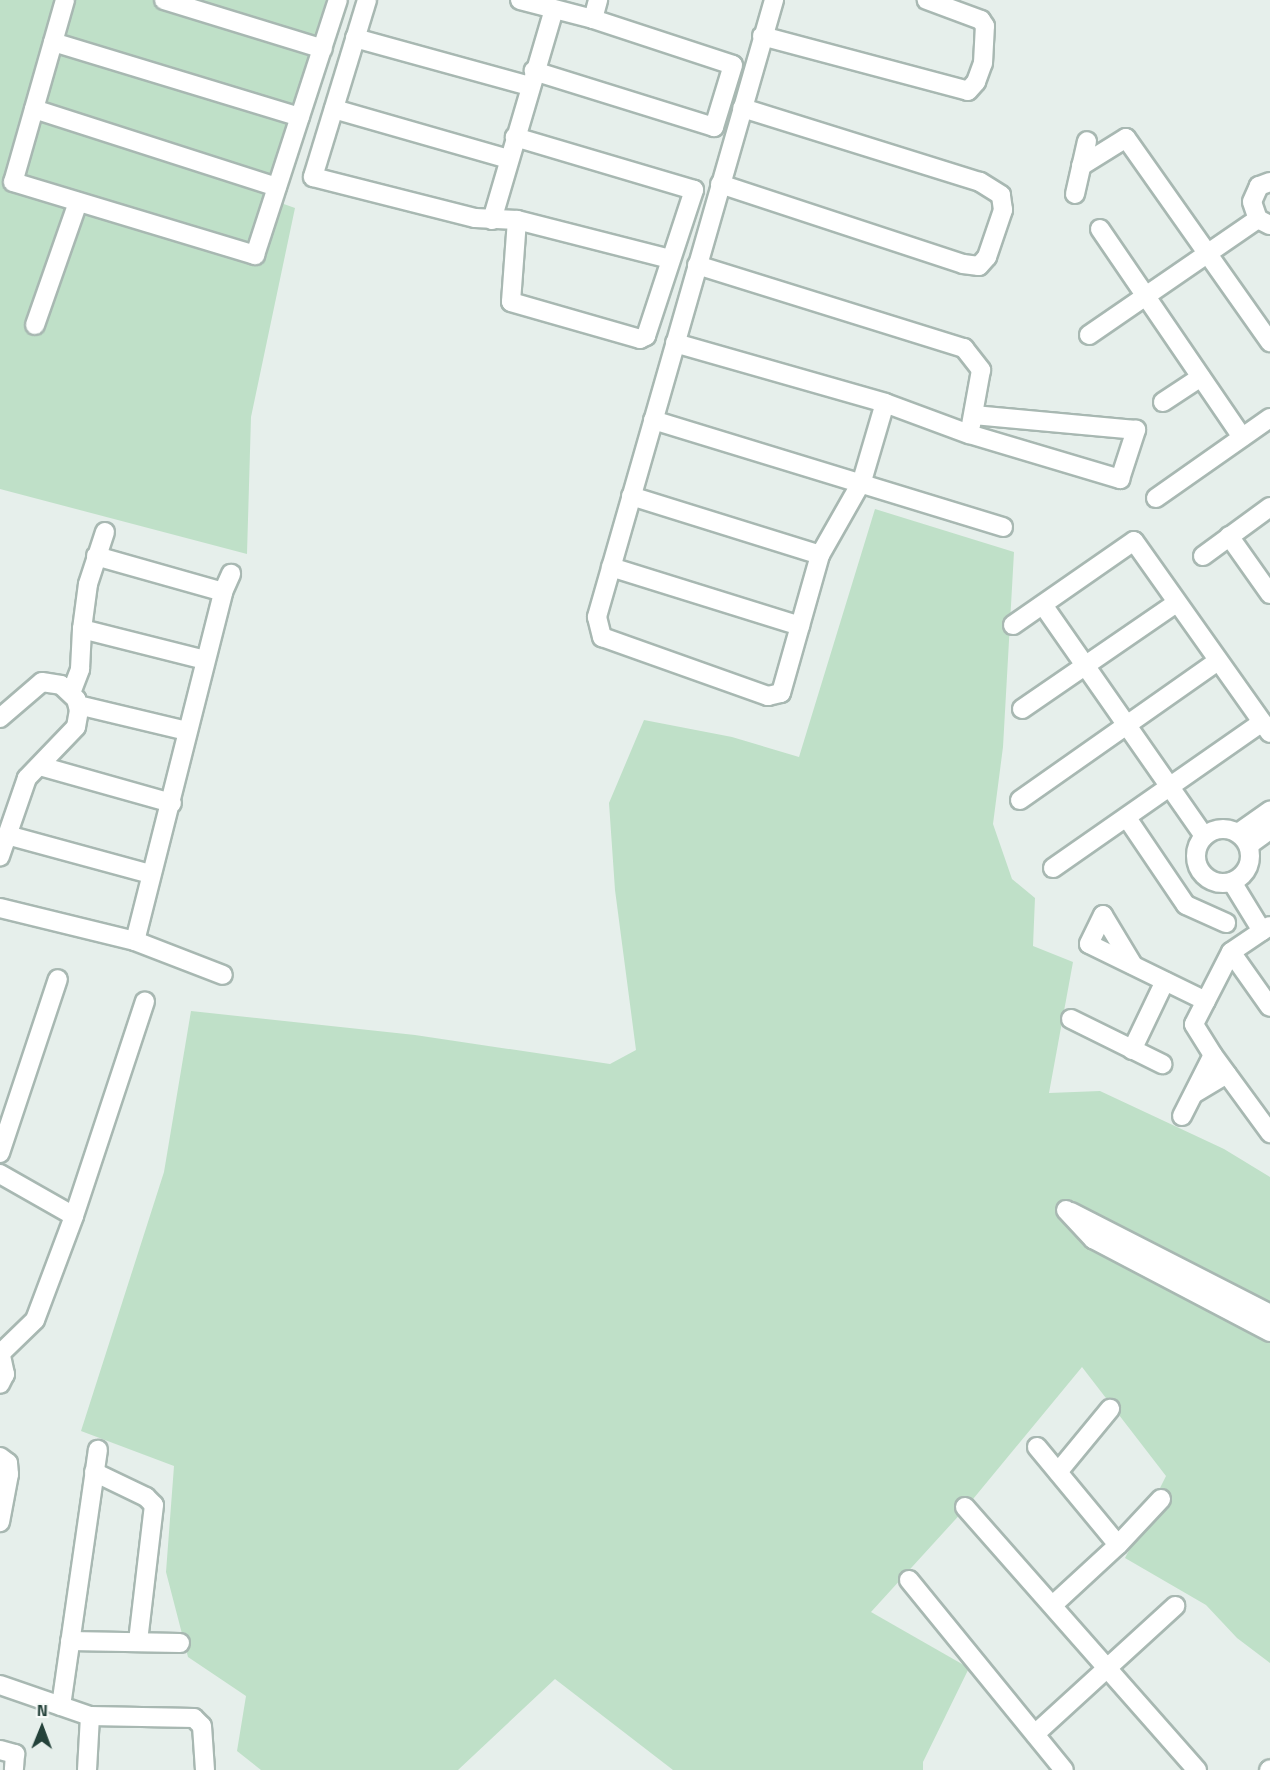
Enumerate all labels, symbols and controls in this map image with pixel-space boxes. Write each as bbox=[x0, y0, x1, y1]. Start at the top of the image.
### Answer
north arrow bbox=[12, 1698, 72, 1758]
text: N bbox=[37, 1698, 48, 1722]

